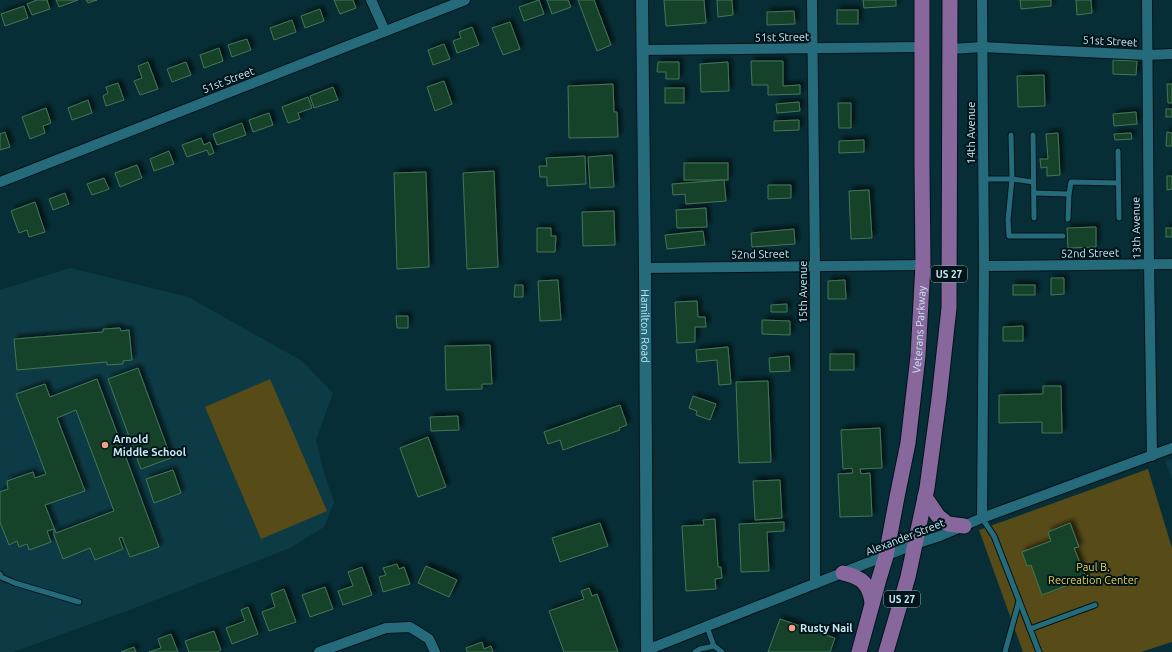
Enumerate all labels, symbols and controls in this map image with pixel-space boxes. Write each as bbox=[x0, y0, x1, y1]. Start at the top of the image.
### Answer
street label: 51st Street bbox=[755, 31, 810, 43]
street label: 51st Street bbox=[1082, 34, 1138, 48]
street label: 51st Street bbox=[200, 64, 256, 95]
street label: 14th Avenue bbox=[965, 102, 977, 164]
street label: 13th Avenue bbox=[1129, 197, 1143, 259]
street label: 52nd Street bbox=[1061, 246, 1120, 260]
street label: 52nd Street bbox=[731, 247, 790, 261]
street label: 15th Avenue bbox=[797, 261, 809, 323]
road number: US 27 bbox=[931, 266, 967, 282]
street label: Veterans Parkway bbox=[910, 285, 928, 374]
street label: Hamilton Road bbox=[639, 289, 651, 363]
place label: Arnold Middle School bbox=[113, 433, 187, 458]
marker: Arnold Middle School bbox=[100, 440, 110, 450]
street label: Alexander Street bbox=[864, 516, 947, 558]
park label: Paul B. Recreation Center bbox=[1048, 561, 1139, 586]
road number: US 27 bbox=[884, 591, 920, 607]
place label: Rusty Nail bbox=[800, 622, 853, 634]
marker: Rusty Nail bbox=[787, 623, 797, 633]

